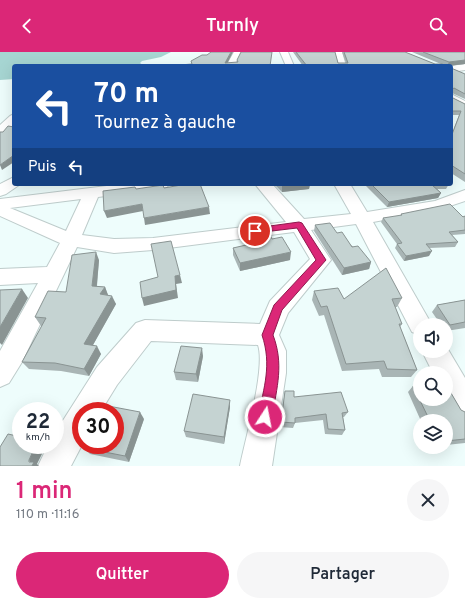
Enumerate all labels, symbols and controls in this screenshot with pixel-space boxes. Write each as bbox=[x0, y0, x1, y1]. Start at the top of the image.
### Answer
icon: back bbox=[16, 15, 38, 37]
text: Turnly bbox=[206, 15, 259, 38]
icon: search bbox=[427, 15, 449, 37]
text: 70 m bbox=[94, 77, 159, 113]
icon: left bbox=[28, 80, 80, 132]
text: Tournez à gauche bbox=[94, 112, 236, 135]
icon: left bbox=[65, 156, 87, 178]
text: Puis bbox=[28, 158, 57, 177]
pin bbox=[238, 214, 272, 248]
icon: arrive bbox=[244, 220, 266, 242]
map controls bbox=[413, 318, 453, 454]
button: sound bbox=[413, 318, 453, 358]
button: search bbox=[413, 366, 453, 406]
position arrow bbox=[244, 396, 286, 438]
speed limit sign: 30 bbox=[72, 402, 124, 454]
text: 22 bbox=[26, 410, 50, 436]
button: layers bbox=[413, 414, 453, 454]
text: km/h bbox=[26, 431, 50, 444]
text: 1 min bbox=[16, 477, 73, 507]
button: close bbox=[407, 479, 449, 521]
text: 110 m · 11:16 bbox=[16, 507, 79, 523]
button: Quitter bbox=[16, 552, 229, 598]
button: Partager bbox=[237, 552, 449, 598]

